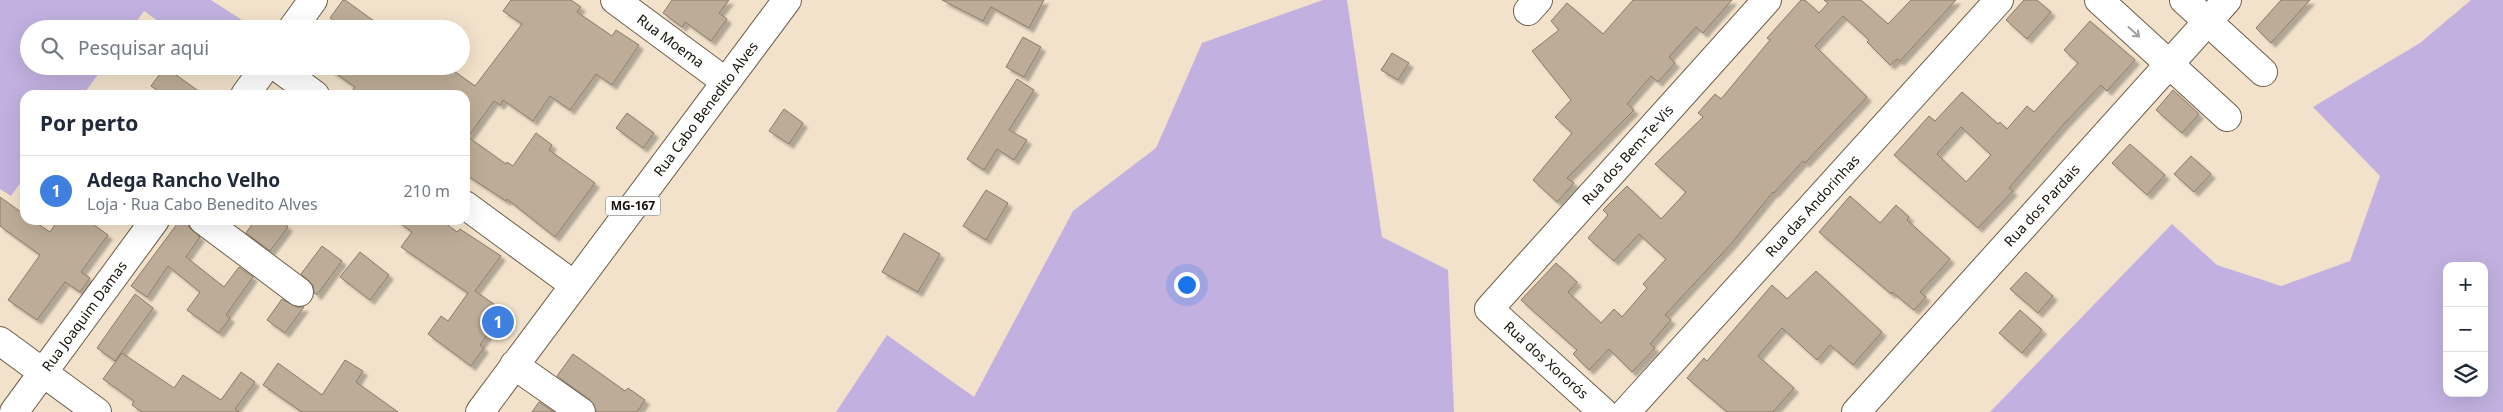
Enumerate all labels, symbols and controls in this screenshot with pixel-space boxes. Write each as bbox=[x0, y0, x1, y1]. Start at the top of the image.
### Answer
street label: Rua Moema bbox=[633, 10, 708, 72]
search box bbox=[20, 20, 470, 75]
one-way arrow bbox=[2127, 26, 2140, 38]
icon: search bbox=[38, 34, 66, 62]
text: Pesquisar aqui bbox=[78, 35, 209, 61]
street label: Rua Cabo Benedito Alves bbox=[649, 37, 762, 180]
street label: Rua dos Bem-Te-Vis bbox=[1577, 100, 1678, 209]
text: Por perto bbox=[40, 109, 138, 137]
street label: Rua das Andorinhas bbox=[1761, 150, 1864, 261]
street label: Rua dos Pardais bbox=[1999, 159, 2084, 250]
text: Adega Rancho Velho bbox=[87, 167, 280, 193]
text: 1 bbox=[51, 180, 61, 202]
text: 210 m bbox=[403, 180, 450, 202]
text: Loja · Rua Cabo Benedito Alves bbox=[87, 193, 318, 215]
road number: MG-167 bbox=[606, 197, 660, 216]
street label: Rua Joaquim Damas bbox=[37, 257, 131, 375]
map controls bbox=[2443, 262, 2488, 397]
button: + bbox=[2443, 262, 2488, 307]
your location bbox=[1174, 272, 1200, 298]
pin: 1 bbox=[482, 303, 514, 341]
button: − bbox=[2443, 307, 2488, 352]
street label: Rua dos Xororós bbox=[1500, 317, 1593, 403]
button: layers bbox=[2443, 352, 2488, 397]

